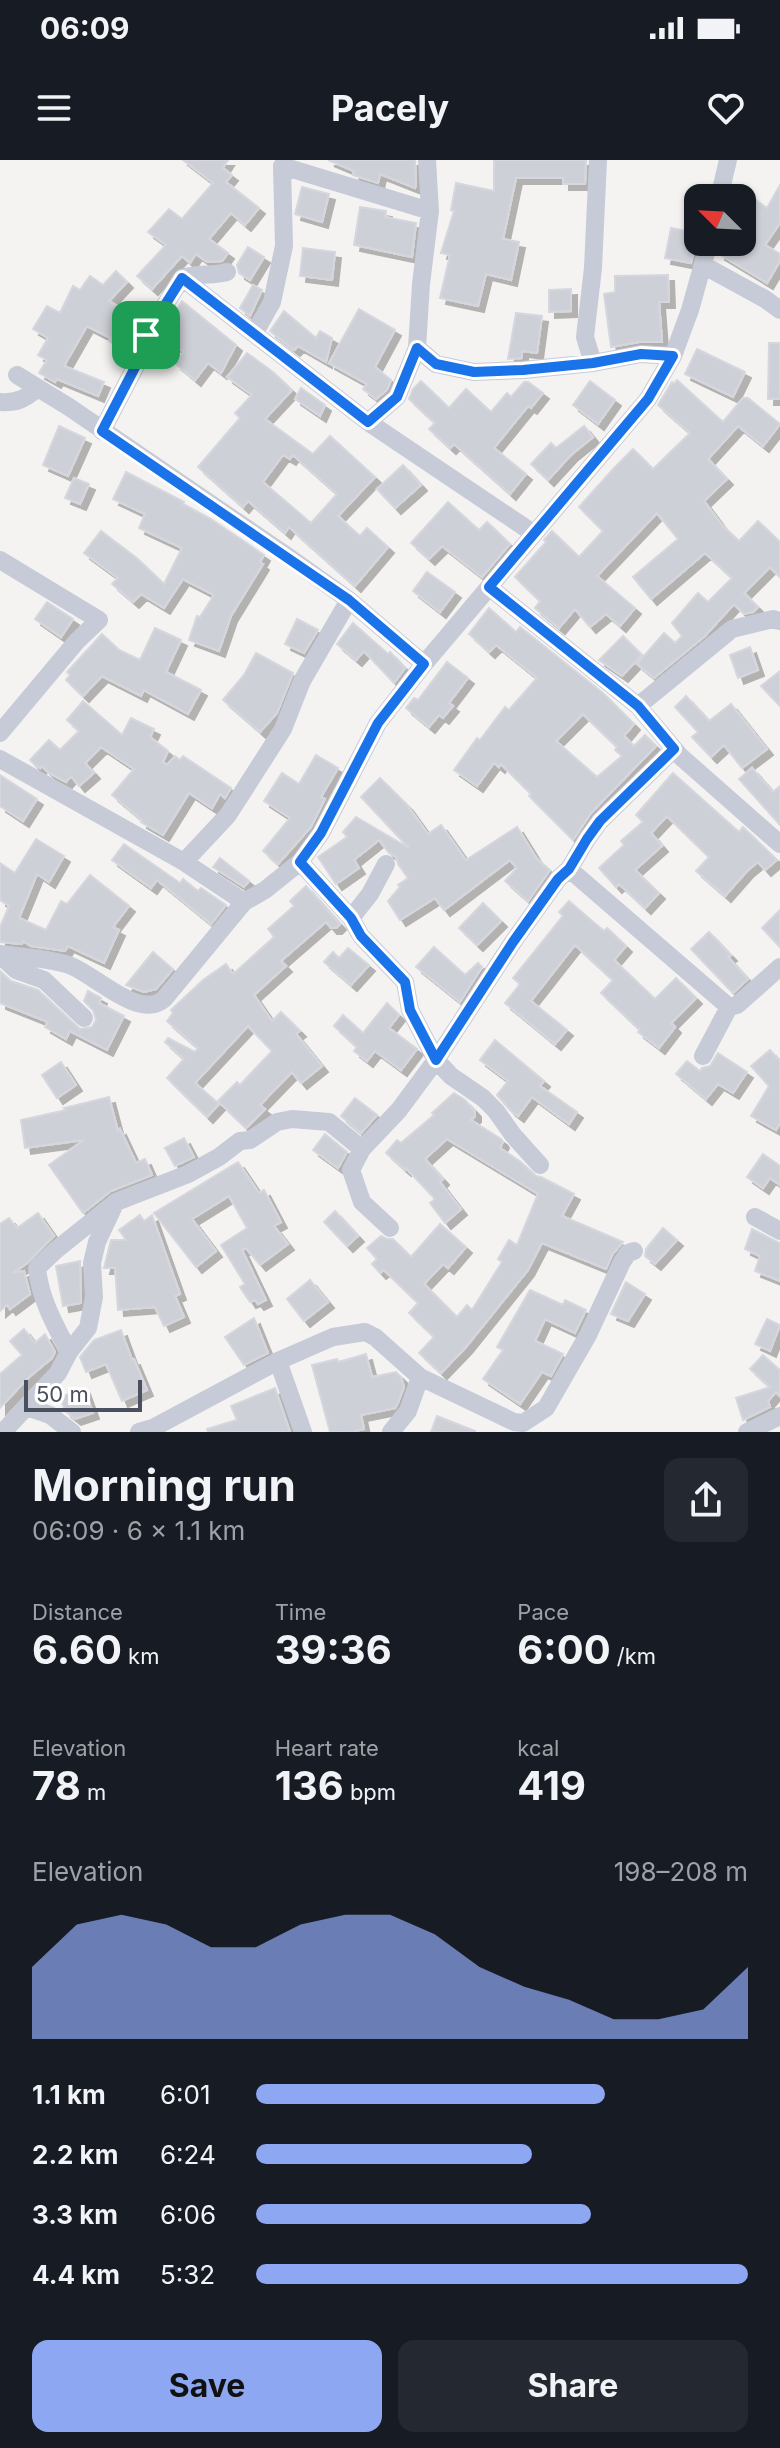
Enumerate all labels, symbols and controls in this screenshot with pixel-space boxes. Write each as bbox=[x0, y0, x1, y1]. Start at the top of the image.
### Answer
text: 06:09 bbox=[40, 10, 129, 46]
icon: menu bbox=[32, 86, 76, 130]
text: Pacely bbox=[331, 86, 449, 130]
icon: heart bbox=[704, 86, 748, 130]
north arrow bbox=[684, 184, 756, 256]
map controls bbox=[684, 184, 756, 256]
pin bbox=[112, 301, 180, 369]
icon: arrive bbox=[124, 313, 168, 357]
scale bar bbox=[24, 1376, 142, 1412]
text: 50 m bbox=[36, 1381, 89, 1407]
text: Morning run bbox=[32, 1458, 296, 1512]
button: share bbox=[664, 1458, 748, 1542]
text: 06:09 · 6 × 1.1 km bbox=[32, 1515, 245, 1546]
text: Distance bbox=[32, 1599, 123, 1625]
text: Time bbox=[275, 1599, 326, 1625]
text: Pace bbox=[517, 1599, 569, 1625]
text: 6.60 bbox=[32, 1625, 122, 1674]
text: 39:36 bbox=[275, 1625, 392, 1674]
text: 6:00 bbox=[517, 1625, 611, 1674]
text: km bbox=[122, 1643, 159, 1669]
text: /km bbox=[611, 1643, 656, 1669]
text: Elevation bbox=[32, 1735, 126, 1761]
text: Heart rate bbox=[275, 1735, 379, 1761]
text: kcal bbox=[517, 1735, 559, 1761]
text: 78 bbox=[32, 1761, 81, 1810]
text: 136 bbox=[275, 1761, 344, 1810]
text: 419 bbox=[517, 1761, 586, 1810]
text: m bbox=[81, 1779, 106, 1805]
text: bpm bbox=[344, 1779, 396, 1805]
text: Elevation bbox=[32, 1856, 143, 1887]
text: 198–208 m bbox=[614, 1856, 748, 1887]
text: 1.1 km bbox=[32, 2079, 106, 2110]
text: 6:01 bbox=[160, 2079, 211, 2110]
text: 2.2 km bbox=[32, 2139, 118, 2170]
text: 6:24 bbox=[160, 2139, 216, 2170]
text: 3.3 km bbox=[32, 2199, 118, 2230]
text: 6:06 bbox=[160, 2199, 216, 2230]
text: 4.4 km bbox=[32, 2259, 120, 2290]
text: 5:32 bbox=[160, 2259, 215, 2290]
button: Save bbox=[32, 2340, 382, 2432]
button: Share bbox=[398, 2340, 748, 2432]

